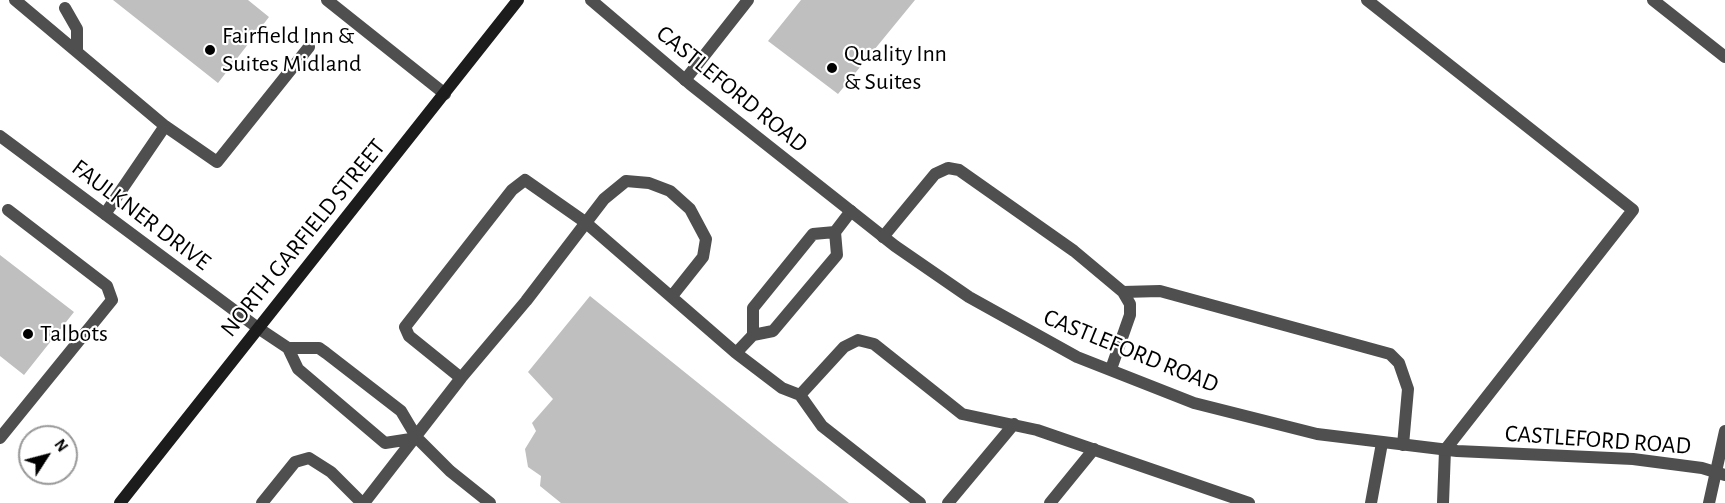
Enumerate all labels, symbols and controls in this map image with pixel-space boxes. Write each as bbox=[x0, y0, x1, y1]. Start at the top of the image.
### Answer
street label: CASTLEFORD ROAD bbox=[651, 19, 813, 159]
place label: Fairfield Inn & Suites Midland bbox=[222, 22, 361, 78]
place label: Quality Inn & Suites bbox=[844, 40, 947, 96]
marker: Fairfield Inn & Suites Midland bbox=[203, 43, 217, 57]
marker: Quality Inn & Suites bbox=[825, 61, 839, 75]
street label: NORTH GARFIELD STREET bbox=[214, 133, 392, 343]
street label: FAULKNER DRIVE bbox=[66, 153, 216, 277]
street label: CASTLEFORD ROAD bbox=[1039, 303, 1223, 399]
place label: Talbots bbox=[40, 320, 108, 348]
marker: Talbots bbox=[21, 327, 35, 341]
street label: CASTLEFORD ROAD bbox=[1504, 419, 1692, 461]
north arrow bbox=[18, 425, 78, 485]
text: N bbox=[51, 436, 71, 455]

